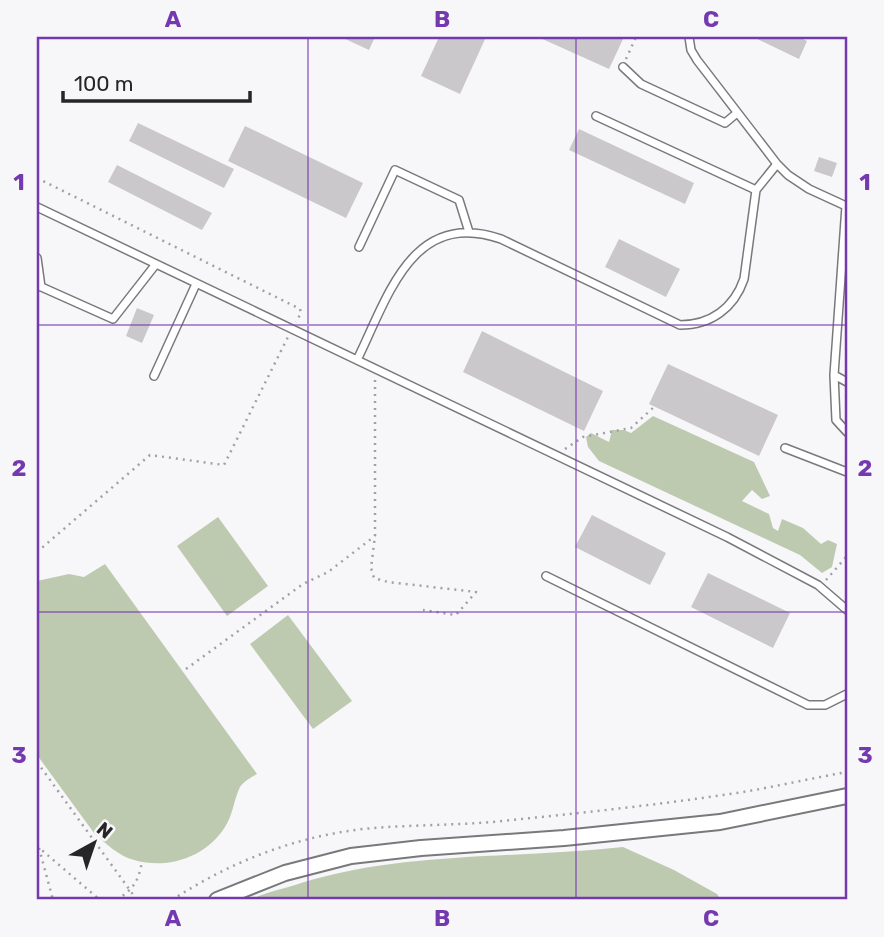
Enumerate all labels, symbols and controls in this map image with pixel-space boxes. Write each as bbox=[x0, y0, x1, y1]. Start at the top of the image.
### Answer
text: A bbox=[165, 5, 182, 33]
text: B bbox=[434, 5, 450, 33]
text: C bbox=[703, 5, 719, 33]
scale bar bbox=[63, 60, 250, 104]
text: 100 m bbox=[74, 71, 133, 96]
text: 1 bbox=[13, 168, 25, 196]
text: 1 bbox=[859, 168, 871, 196]
text: 2 bbox=[12, 454, 26, 482]
text: 2 bbox=[858, 454, 872, 482]
text: 3 bbox=[11, 741, 27, 769]
text: 3 bbox=[857, 741, 873, 769]
north arrow bbox=[60, 808, 130, 878]
text: N bbox=[92, 817, 117, 844]
text: A bbox=[165, 904, 182, 932]
text: B bbox=[434, 904, 450, 932]
text: C bbox=[703, 904, 719, 932]

